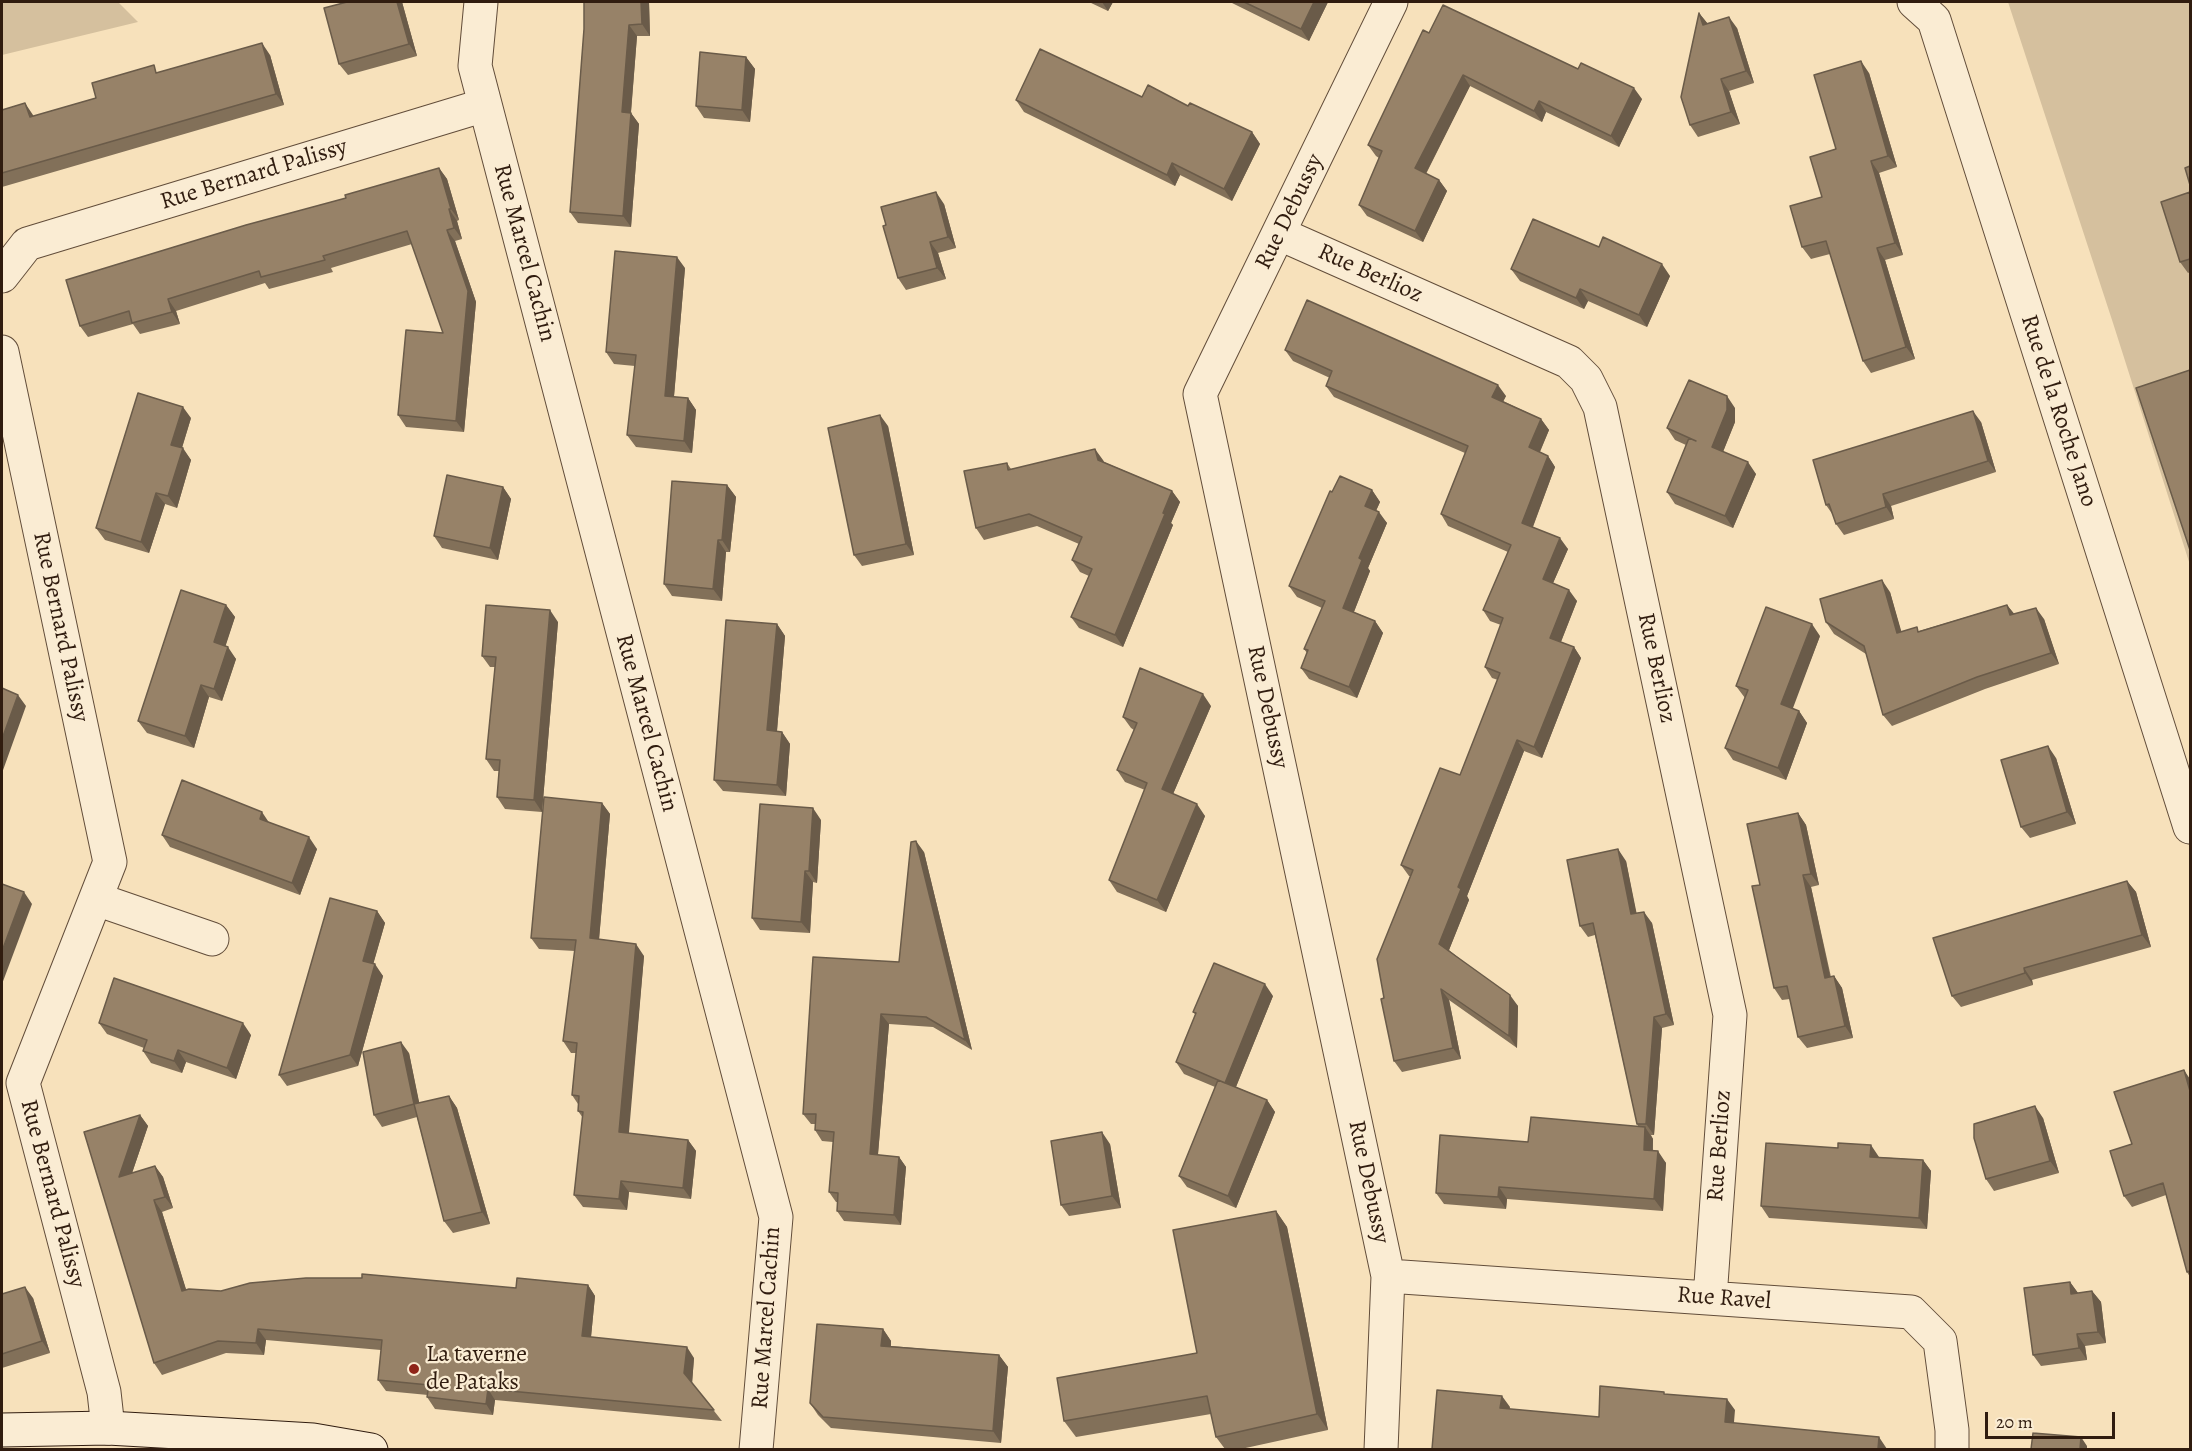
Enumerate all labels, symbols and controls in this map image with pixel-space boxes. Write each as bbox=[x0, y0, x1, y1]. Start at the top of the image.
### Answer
street label: Rue Bernard Palissy bbox=[157, 133, 351, 217]
street label: Rue Debussy bbox=[1250, 149, 1330, 275]
street label: Rue Marcel Cachin bbox=[486, 161, 562, 345]
street label: Rue Berlioz bbox=[1313, 238, 1427, 310]
street label: Rue de la Roche Jano bbox=[2013, 311, 2103, 511]
street label: Rue Bernard Palissy bbox=[26, 529, 94, 725]
street label: Rue Berlioz bbox=[1630, 610, 1682, 726]
street label: Rue Marcel Cachin bbox=[608, 631, 684, 815]
street label: Rue Debussy bbox=[1240, 643, 1294, 771]
street label: Rue Berlioz bbox=[1702, 1089, 1738, 1203]
street label: Rue Bernard Palissy bbox=[13, 1097, 91, 1291]
street label: Rue Debussy bbox=[1341, 1118, 1395, 1246]
street label: Rue Marcel Cachin bbox=[746, 1226, 788, 1410]
street label: Rue Ravel bbox=[1676, 1281, 1772, 1317]
place label: La taverne de Pataks bbox=[426, 1341, 527, 1397]
marker: La taverne de Pataks bbox=[407, 1362, 421, 1376]
scale bar bbox=[1988, 1400, 2118, 1438]
text: 20 m bbox=[1996, 1410, 2033, 1434]

